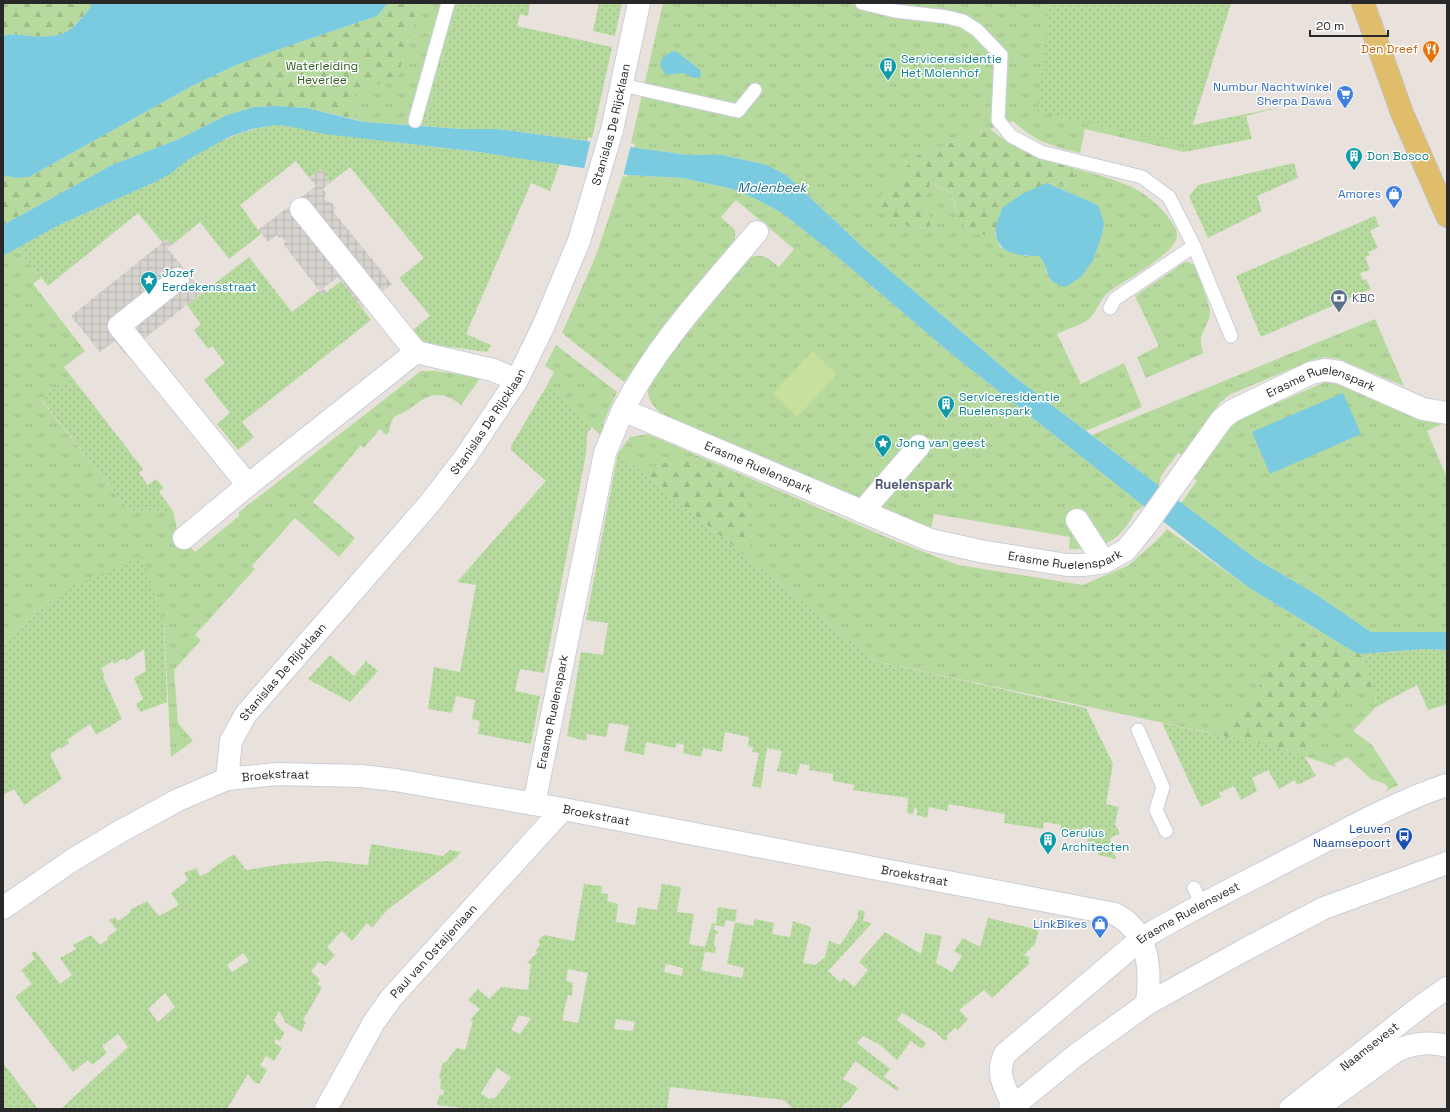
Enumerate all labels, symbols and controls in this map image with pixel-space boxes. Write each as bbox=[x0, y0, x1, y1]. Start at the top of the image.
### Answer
scale bar bbox=[1310, 12, 1388, 38]
text: 20 m bbox=[1316, 18, 1344, 34]
restaurant icon: Den Dreef bbox=[1421, 39, 1441, 64]
place label: Den Dreef bbox=[1361, 41, 1418, 57]
place label: Serviceresidentie Het Molenhof bbox=[901, 51, 1002, 81]
building icon: Serviceresidentie Het Molenhof bbox=[878, 56, 898, 81]
park label: Waterleiding Heverlee bbox=[286, 58, 358, 88]
street label: Stanislas De Rijcklaan bbox=[588, 62, 634, 187]
place label: Numbur Nachtwinkel Sherpa Dawa bbox=[1213, 79, 1332, 109]
supermarket icon: Numbur Nachtwinkel Sherpa Dawa bbox=[1335, 84, 1355, 109]
building icon: Don Bosco bbox=[1344, 146, 1364, 171]
place label: Don Bosco bbox=[1367, 148, 1429, 164]
water label: Molenbeek bbox=[738, 179, 808, 196]
shop icon: Amores bbox=[1384, 184, 1404, 209]
place label: Amores bbox=[1338, 186, 1381, 202]
place label: Jozef Eerdekensstraat bbox=[162, 265, 257, 295]
place icon: Jozef Eerdekensstraat bbox=[139, 270, 159, 295]
bank icon: KBC bbox=[1329, 288, 1349, 313]
place label: KBC bbox=[1352, 290, 1375, 306]
text: Erasme Ruelenspark bbox=[1264, 362, 1378, 401]
street label: Stanislas De Rijcklaan bbox=[447, 366, 529, 478]
street label: Erasme Ruelenspark bbox=[1263, 384, 1379, 404]
place label: Serviceresidentie Ruelenspark bbox=[959, 389, 1060, 419]
building icon: Serviceresidentie Ruelenspark bbox=[936, 394, 956, 419]
place icon: Jong van geest bbox=[873, 433, 893, 458]
place label: Jong van geest bbox=[896, 435, 986, 451]
street label: Erasme Ruelenspark bbox=[702, 437, 816, 498]
district label: Ruelenspark bbox=[875, 476, 954, 493]
street label: Erasme Ruelenspark bbox=[1007, 545, 1125, 573]
street label: Stanislas De Rijcklaan bbox=[236, 619, 330, 724]
street label: Erasme Ruelenspark bbox=[533, 653, 572, 770]
street label: Broekstraat bbox=[241, 766, 310, 786]
street label: Broekstraat bbox=[561, 801, 631, 830]
place label: Leuven Naamsepoort bbox=[1313, 821, 1391, 851]
place label: Cerulus Architecten bbox=[1061, 825, 1129, 855]
bus stop icon: Leuven Naamsepoort bbox=[1394, 826, 1414, 851]
building icon: Cerulus Architecten bbox=[1038, 830, 1058, 855]
street label: Broekstraat bbox=[880, 862, 949, 890]
street label: Erasme Ruelensvest bbox=[1133, 878, 1243, 948]
street label: Paul van Ostaijenlaan bbox=[387, 901, 481, 1002]
shop icon: LinkBikes bbox=[1090, 914, 1110, 939]
place label: LinkBikes bbox=[1033, 916, 1087, 932]
street label: Naamsevest bbox=[1337, 1019, 1402, 1075]

